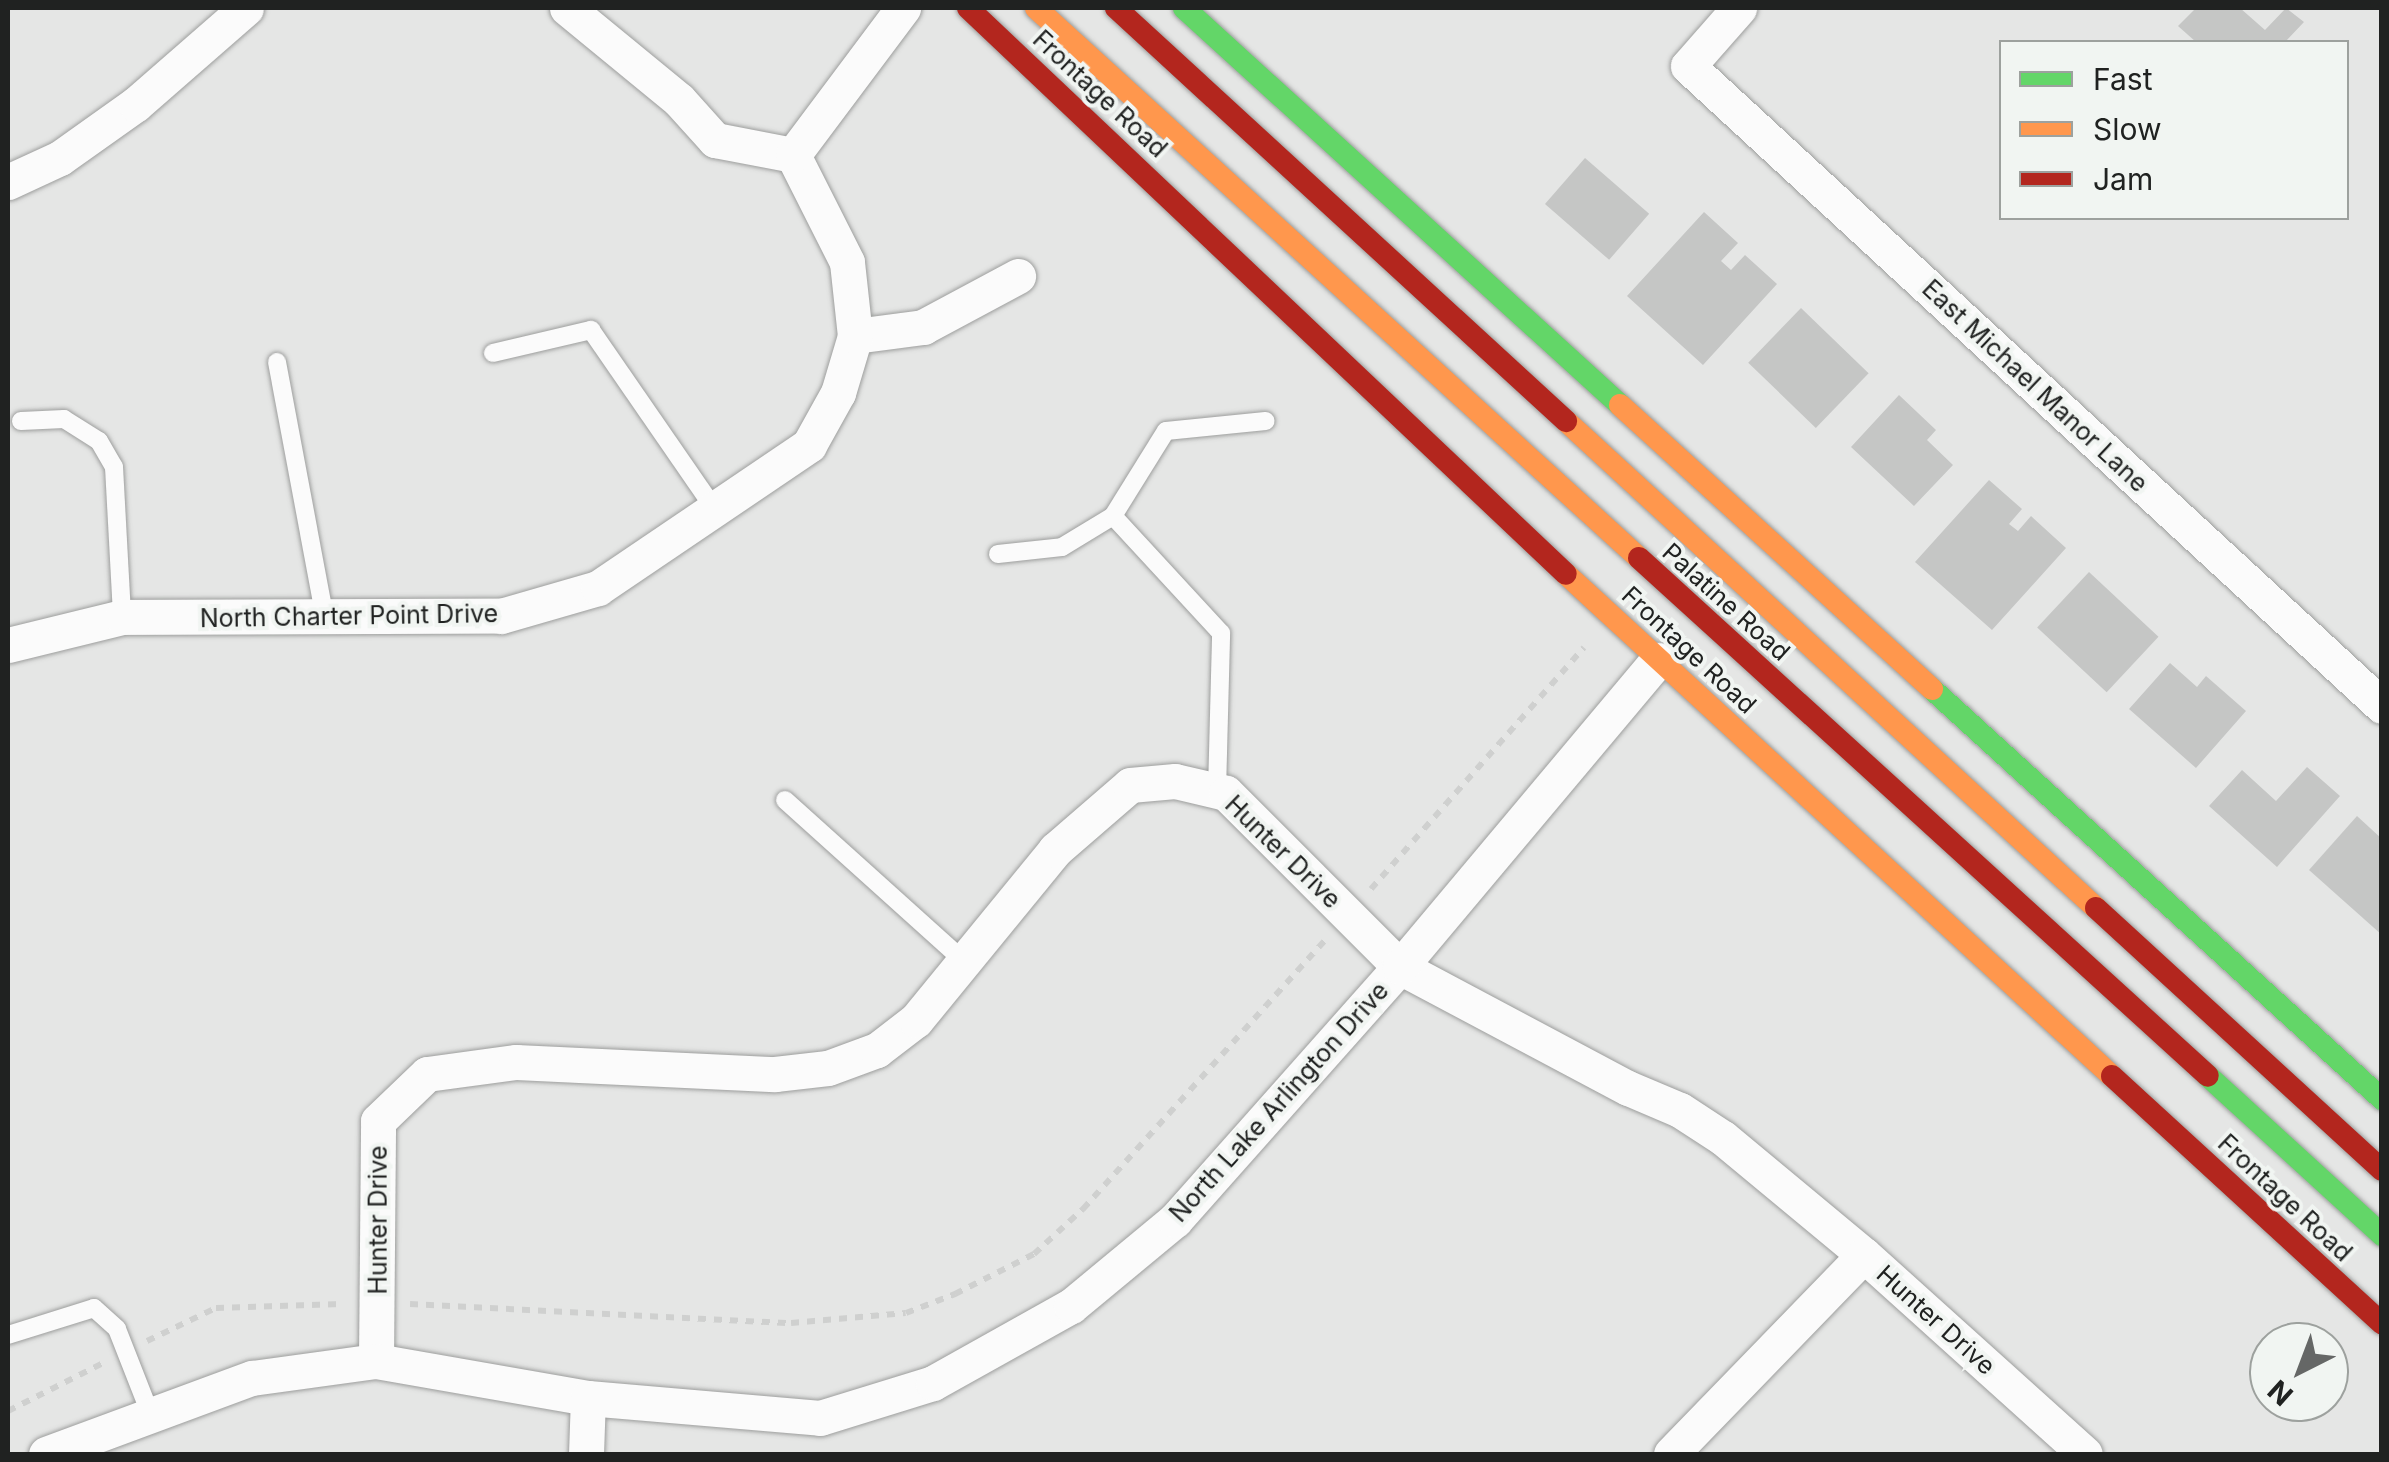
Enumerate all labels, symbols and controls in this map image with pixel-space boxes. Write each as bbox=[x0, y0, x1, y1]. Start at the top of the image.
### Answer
street label: Frontage Road bbox=[1027, 24, 1173, 164]
legend bbox=[1999, 40, 2349, 220]
text: Fast bbox=[2093, 61, 2152, 97]
text: Slow bbox=[2093, 111, 2162, 147]
text: Jam bbox=[2093, 161, 2153, 197]
street label: East Michael Manor Lane bbox=[1916, 274, 2154, 498]
street label: Palatine Road bbox=[1656, 537, 1796, 667]
street label: Frontage Road bbox=[1616, 580, 1762, 720]
street label: North Charter Point Drive bbox=[200, 598, 498, 634]
street label: Hunter Drive bbox=[1219, 789, 1347, 915]
street label: North Lake Arlington Drive bbox=[1163, 976, 1395, 1228]
street label: Frontage Road bbox=[2212, 1128, 2358, 1268]
street label: Hunter Drive bbox=[363, 1145, 393, 1295]
street label: Hunter Drive bbox=[1871, 1259, 2001, 1381]
north arrow bbox=[2249, 1322, 2349, 1422]
text: N bbox=[2261, 1373, 2300, 1413]

